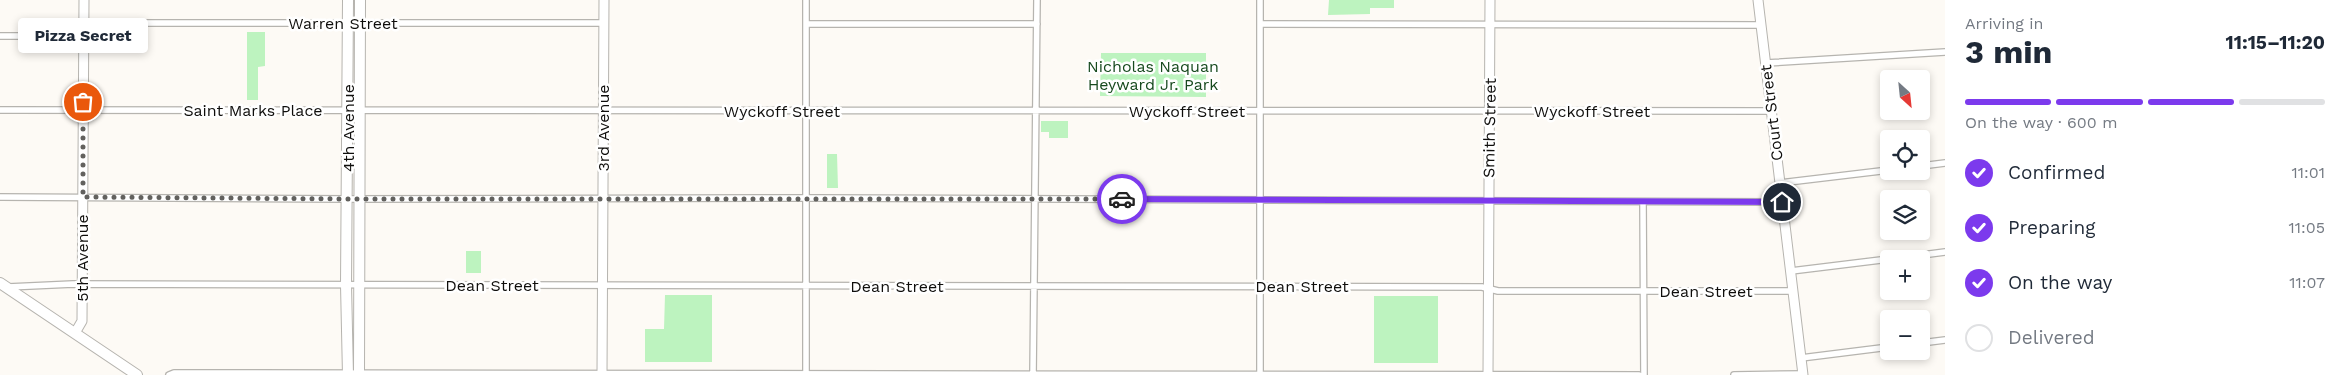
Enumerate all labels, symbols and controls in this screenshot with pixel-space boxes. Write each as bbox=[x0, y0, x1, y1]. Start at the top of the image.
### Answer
street label: Warren Street bbox=[288, 14, 398, 33]
text: Arriving in bbox=[1965, 14, 2043, 33]
callout: Pizza Secret bbox=[18, 17, 148, 52]
text: Pizza Secret bbox=[34, 26, 132, 45]
text: 11:15–11:20 bbox=[2226, 31, 2325, 54]
text: 3 min bbox=[1965, 33, 2052, 71]
park label: Nicholas Naquan Heyward Jr. Park bbox=[1087, 57, 1219, 94]
street label: Court Street bbox=[1756, 63, 1787, 162]
north arrow bbox=[1880, 70, 1930, 120]
map controls bbox=[1880, 70, 1930, 360]
street label: Smith Street bbox=[1479, 78, 1500, 178]
pin bbox=[62, 81, 104, 123]
street label: 4th Avenue bbox=[339, 84, 358, 172]
street label: 3rd Avenue bbox=[594, 84, 613, 172]
icon: bag bbox=[69, 88, 97, 116]
street label: Saint Marks Place bbox=[183, 101, 323, 120]
street label: Wyckoff Street bbox=[724, 102, 840, 121]
street label: Wyckoff Street bbox=[1129, 102, 1245, 121]
street label: Wyckoff Street bbox=[1534, 102, 1650, 121]
text: On the way · 600 m bbox=[1965, 113, 2117, 132]
button: locate bbox=[1880, 130, 1930, 180]
icon: check bbox=[1965, 159, 1993, 187]
text: Confirmed bbox=[2008, 161, 2105, 184]
text: 11:01 bbox=[2292, 163, 2325, 182]
courier bbox=[1097, 174, 1147, 224]
pin bbox=[1761, 181, 1803, 223]
icon: car bbox=[1108, 185, 1136, 213]
icon: home bbox=[1768, 188, 1796, 216]
button: layers bbox=[1880, 190, 1930, 240]
street label: 5th Avenue bbox=[73, 214, 92, 302]
icon: check bbox=[1965, 214, 1993, 242]
text: Preparing bbox=[2008, 216, 2095, 239]
text: 11:05 bbox=[2289, 218, 2325, 237]
button: + bbox=[1880, 250, 1930, 300]
icon: check bbox=[1965, 269, 1993, 297]
text: On the way bbox=[2008, 271, 2112, 294]
text: 11:07 bbox=[2289, 273, 2325, 292]
street label: Dean Street bbox=[445, 276, 539, 295]
street label: Dean Street bbox=[850, 277, 944, 296]
street label: Dean Street bbox=[1255, 277, 1349, 296]
street label: Dean Street bbox=[1659, 282, 1753, 301]
button: − bbox=[1880, 310, 1930, 360]
text: Delivered bbox=[2008, 326, 2095, 349]

